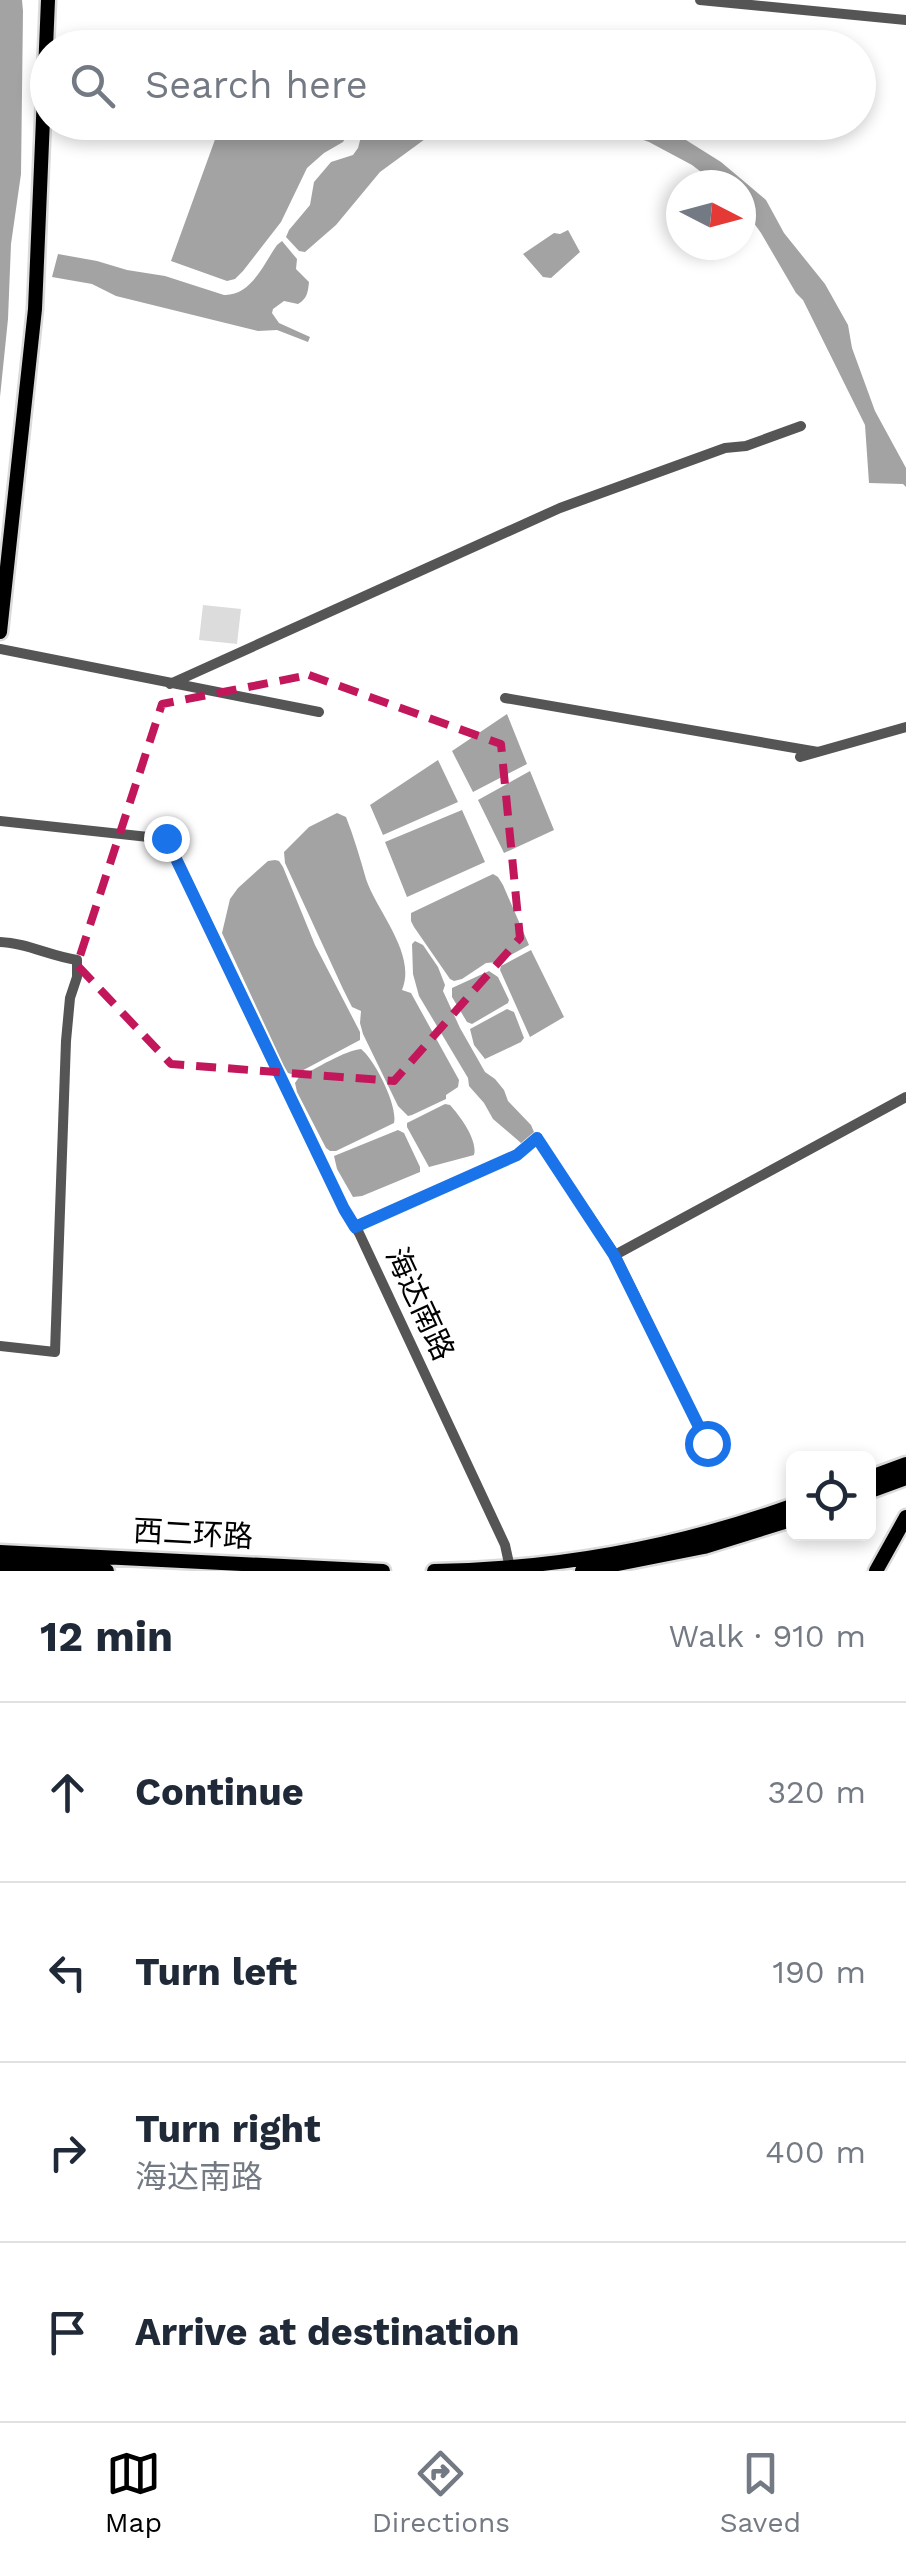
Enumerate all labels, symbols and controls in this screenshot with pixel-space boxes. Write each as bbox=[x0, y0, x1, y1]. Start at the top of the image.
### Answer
search box bbox=[30, 30, 876, 140]
icon: search bbox=[65, 58, 120, 113]
text: Search here bbox=[145, 63, 368, 107]
north arrow bbox=[666, 170, 756, 260]
route end bbox=[144, 816, 190, 862]
street label: 海达南路 bbox=[379, 1242, 462, 1366]
route start bbox=[685, 1421, 731, 1467]
map controls bbox=[786, 1451, 876, 1541]
button: locate bbox=[786, 1451, 876, 1541]
street label: 西二环路 bbox=[132, 1513, 254, 1554]
text: 12 min bbox=[40, 1612, 173, 1661]
text: Walk · 910 m bbox=[669, 1617, 866, 1655]
icon: ahead bbox=[40, 1765, 95, 1820]
text: Continue bbox=[135, 1770, 304, 1814]
text: 320 m bbox=[767, 1773, 866, 1811]
icon: left bbox=[40, 1945, 95, 2000]
text: Turn left bbox=[135, 1950, 297, 1994]
text: 190 m bbox=[772, 1953, 866, 1991]
text: Turn right bbox=[135, 2107, 321, 2151]
icon: right bbox=[40, 2125, 95, 2180]
text: 400 m bbox=[765, 2133, 866, 2171]
text: 海达南路 bbox=[135, 2158, 263, 2196]
icon: arrive bbox=[40, 2305, 95, 2360]
text: Arrive at destination bbox=[135, 2310, 520, 2354]
tab: Map bbox=[105, 2446, 162, 2539]
tab: Directions bbox=[372, 2446, 510, 2539]
tab: Saved bbox=[720, 2446, 801, 2539]

